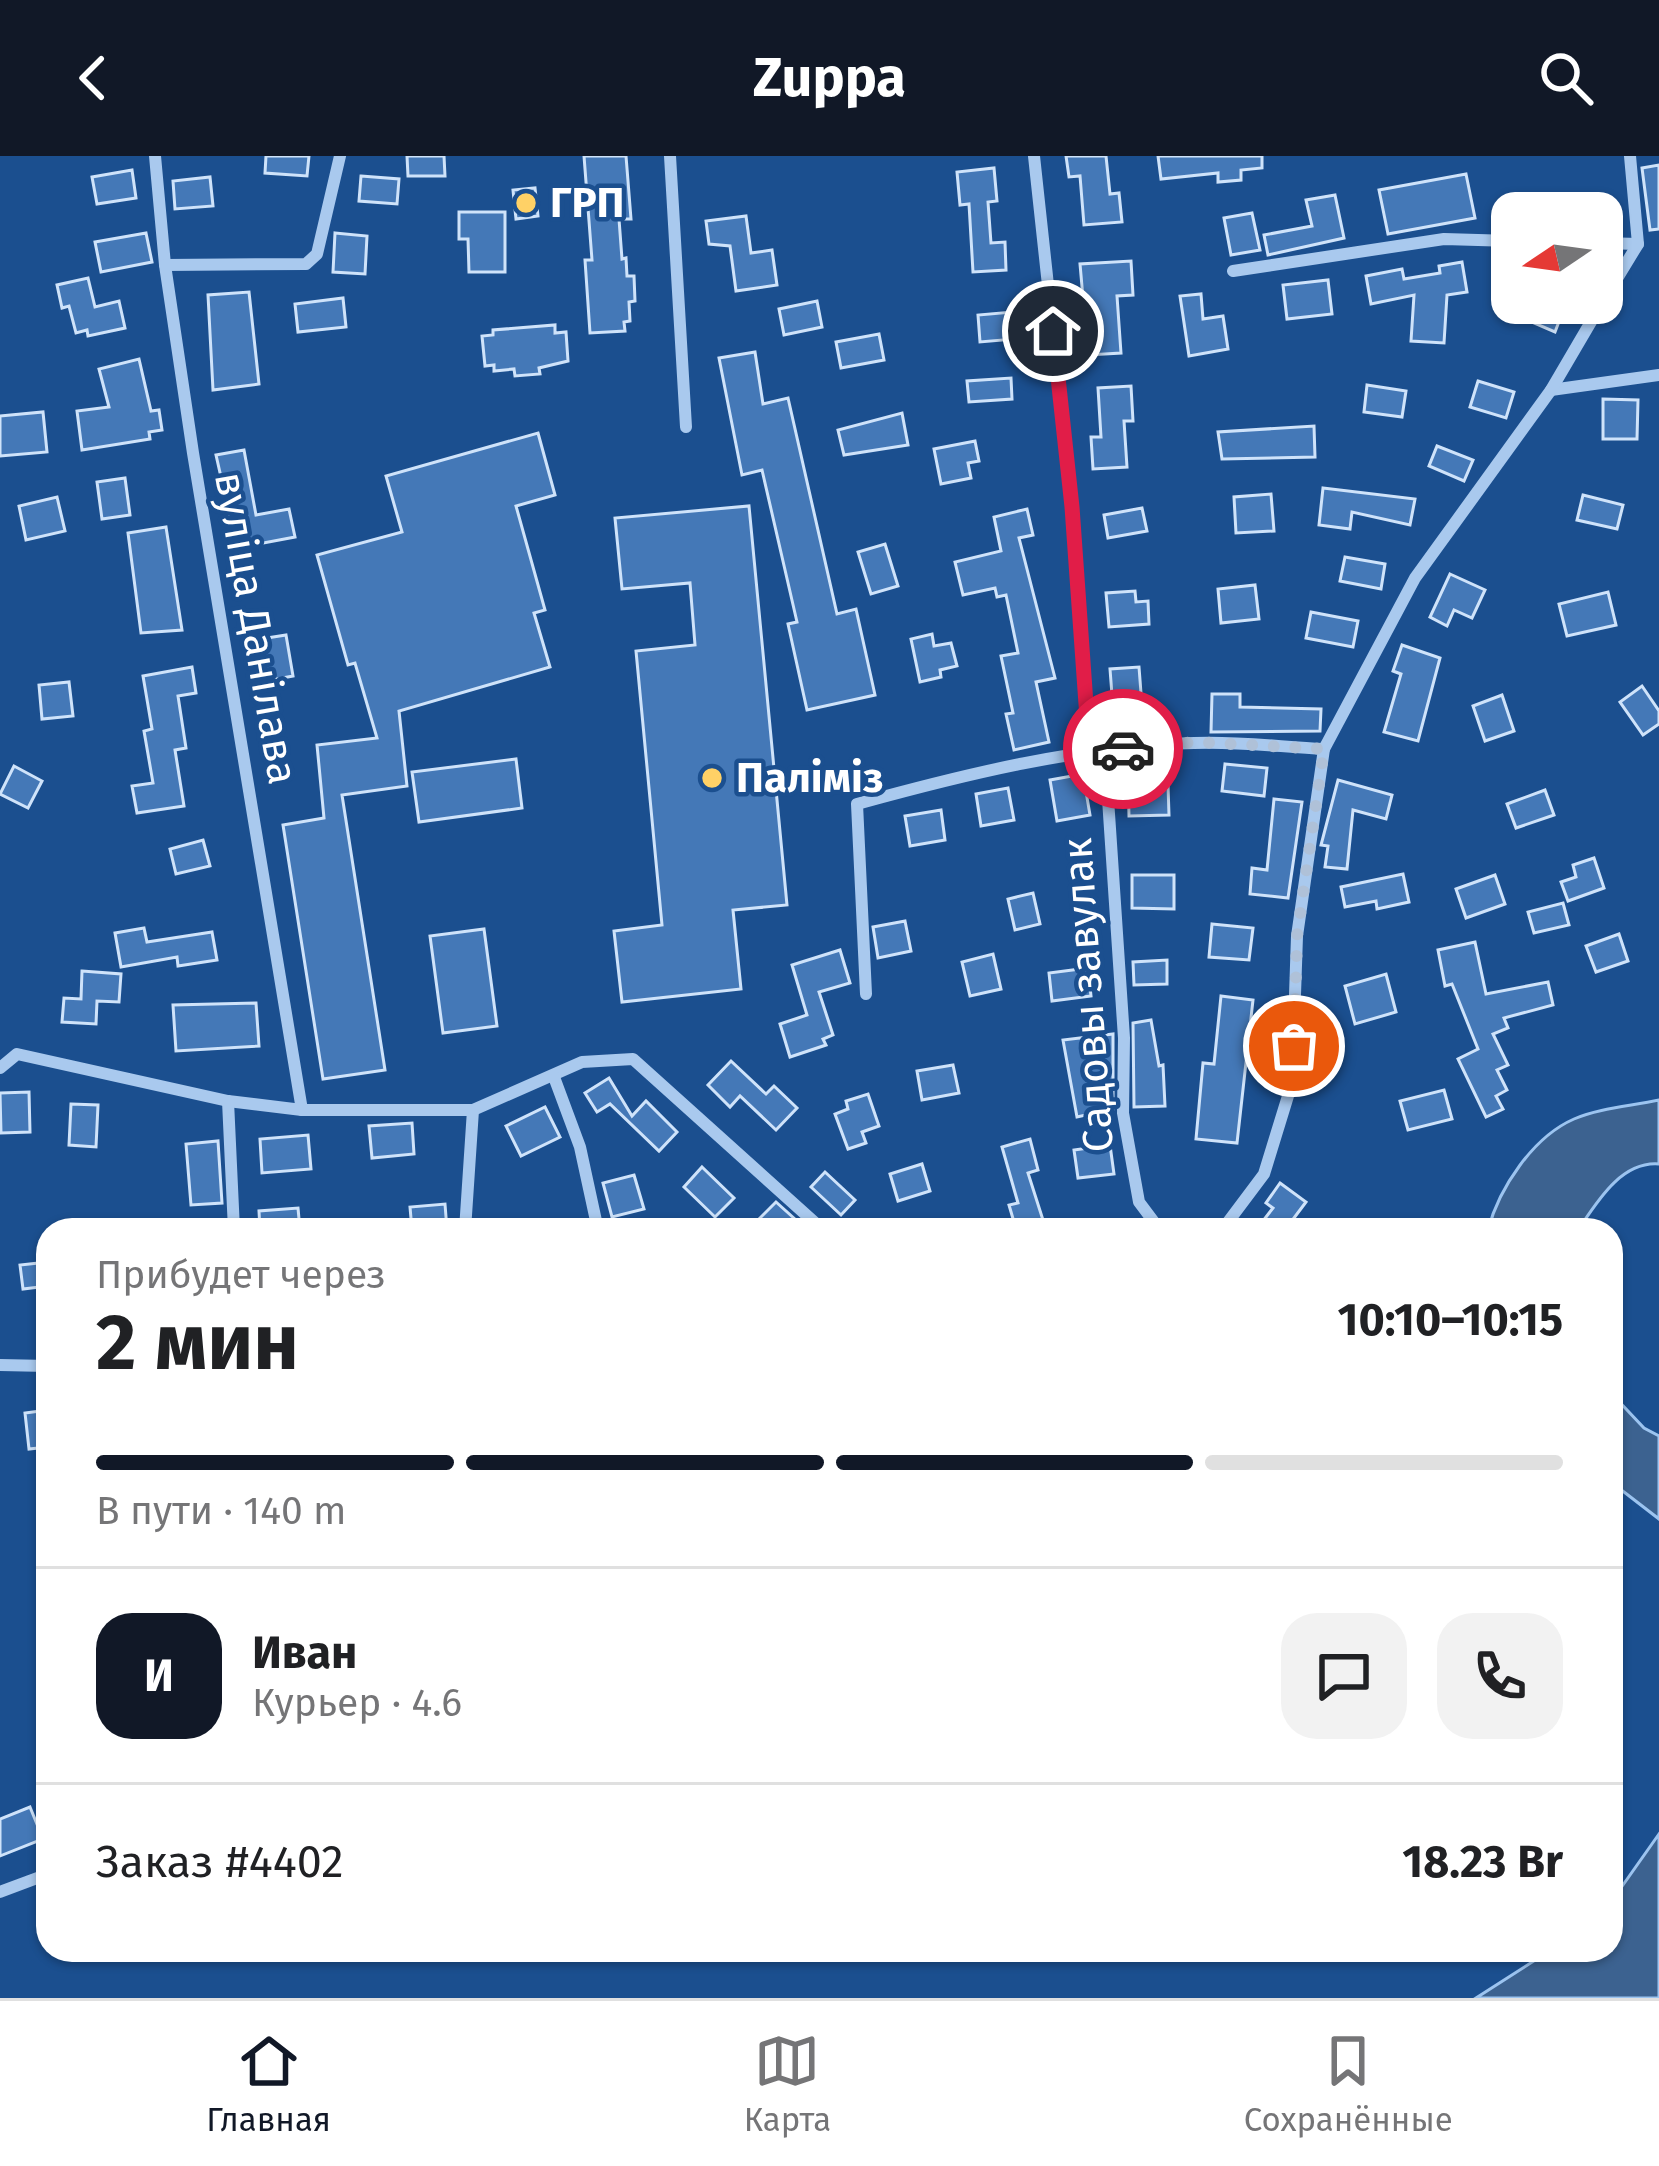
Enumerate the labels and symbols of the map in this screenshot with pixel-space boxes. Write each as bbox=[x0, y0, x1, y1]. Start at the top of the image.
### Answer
place label: ГРП bbox=[550, 178, 625, 228]
marker: ГРП bbox=[513, 190, 539, 216]
north arrow bbox=[1491, 192, 1623, 324]
pin bbox=[1002, 280, 1104, 382]
street label: вуліца Данілава bbox=[204, 468, 308, 788]
courier bbox=[1063, 689, 1183, 809]
place label: Паліміз bbox=[736, 753, 884, 803]
marker: Паліміз bbox=[699, 765, 725, 791]
street label: Садовы завулак bbox=[1052, 836, 1124, 1154]
pin bbox=[1243, 995, 1345, 1097]

